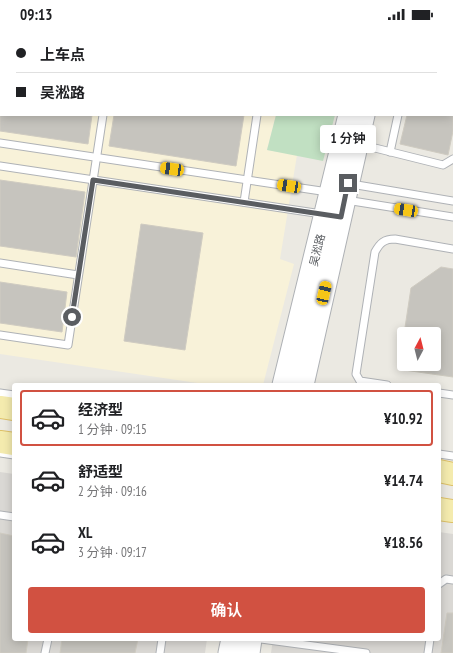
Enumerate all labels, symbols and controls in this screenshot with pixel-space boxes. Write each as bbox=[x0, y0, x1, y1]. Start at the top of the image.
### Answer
text: 09:13 bbox=[20, 5, 52, 24]
text: 上车点 bbox=[40, 45, 85, 64]
text: 吴淞路 bbox=[40, 83, 85, 102]
callout: 1 分钟 bbox=[320, 125, 376, 153]
text: 1 分钟 bbox=[331, 130, 365, 147]
car bbox=[159, 161, 185, 177]
route end bbox=[339, 174, 357, 192]
car bbox=[276, 178, 302, 194]
car bbox=[393, 202, 419, 218]
street label: 吴淞路 bbox=[306, 232, 328, 268]
car bbox=[315, 280, 333, 306]
route start bbox=[63, 308, 81, 326]
north arrow bbox=[397, 327, 441, 371]
map controls bbox=[397, 327, 441, 371]
icon: car bbox=[30, 400, 66, 436]
text: 经济型 bbox=[78, 400, 123, 419]
text: ¥10.92 bbox=[384, 409, 423, 428]
text: 1 分钟 · 09:15 bbox=[78, 421, 147, 438]
icon: car bbox=[30, 462, 66, 498]
text: 舒适型 bbox=[78, 462, 123, 481]
text: ¥14.74 bbox=[384, 471, 423, 490]
text: 2 分钟 · 09:16 bbox=[78, 483, 147, 500]
text: XL bbox=[78, 523, 92, 542]
icon: car bbox=[30, 524, 66, 560]
text: ¥18.56 bbox=[384, 533, 423, 552]
text: 3 分钟 · 09:17 bbox=[78, 544, 147, 561]
button: 确认 bbox=[28, 587, 425, 633]

